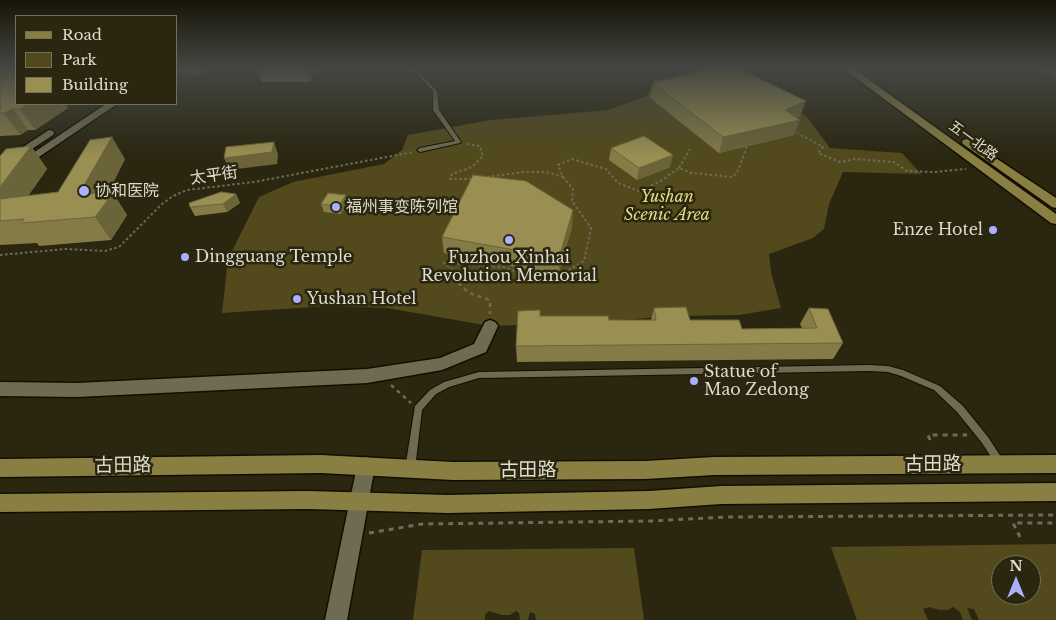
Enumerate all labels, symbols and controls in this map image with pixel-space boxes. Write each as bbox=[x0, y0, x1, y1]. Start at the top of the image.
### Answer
legend bbox=[15, 15, 178, 105]
text: Road bbox=[62, 25, 102, 44]
text: Park bbox=[62, 50, 97, 69]
text: Building bbox=[62, 75, 128, 94]
street label: 五一北路 bbox=[945, 118, 1001, 164]
street label: 太平街 bbox=[189, 163, 239, 189]
place label: 协和医院 bbox=[95, 181, 159, 201]
marker: 协和医院 bbox=[77, 184, 91, 198]
park label: Yushan Scenic Area bbox=[624, 187, 710, 225]
place label: 福州事变陈列馆 bbox=[346, 197, 458, 217]
marker: 福州事变陈列馆 bbox=[330, 201, 342, 213]
place label: Enze Hotel bbox=[892, 220, 983, 240]
marker: Enze Hotel bbox=[987, 224, 999, 236]
marker: Fuzhou Xinhai Revolution Memorial bbox=[503, 234, 515, 246]
place label: Dingguang Temple bbox=[195, 247, 352, 267]
place label: Fuzhou Xinhai Revolution Memorial bbox=[421, 248, 597, 286]
marker: Dingguang Temple bbox=[179, 251, 191, 263]
place label: Yushan Hotel bbox=[307, 289, 417, 309]
marker: Yushan Hotel bbox=[291, 293, 303, 305]
place label: Statue of Mao Zedong bbox=[704, 362, 809, 400]
marker: Statue of Mao Zedong bbox=[688, 375, 700, 387]
street label: 古田路 bbox=[94, 454, 152, 478]
street label: 古田路 bbox=[905, 454, 961, 476]
street label: 古田路 bbox=[500, 460, 556, 482]
north arrow bbox=[991, 555, 1041, 605]
text: N bbox=[1009, 557, 1023, 575]

